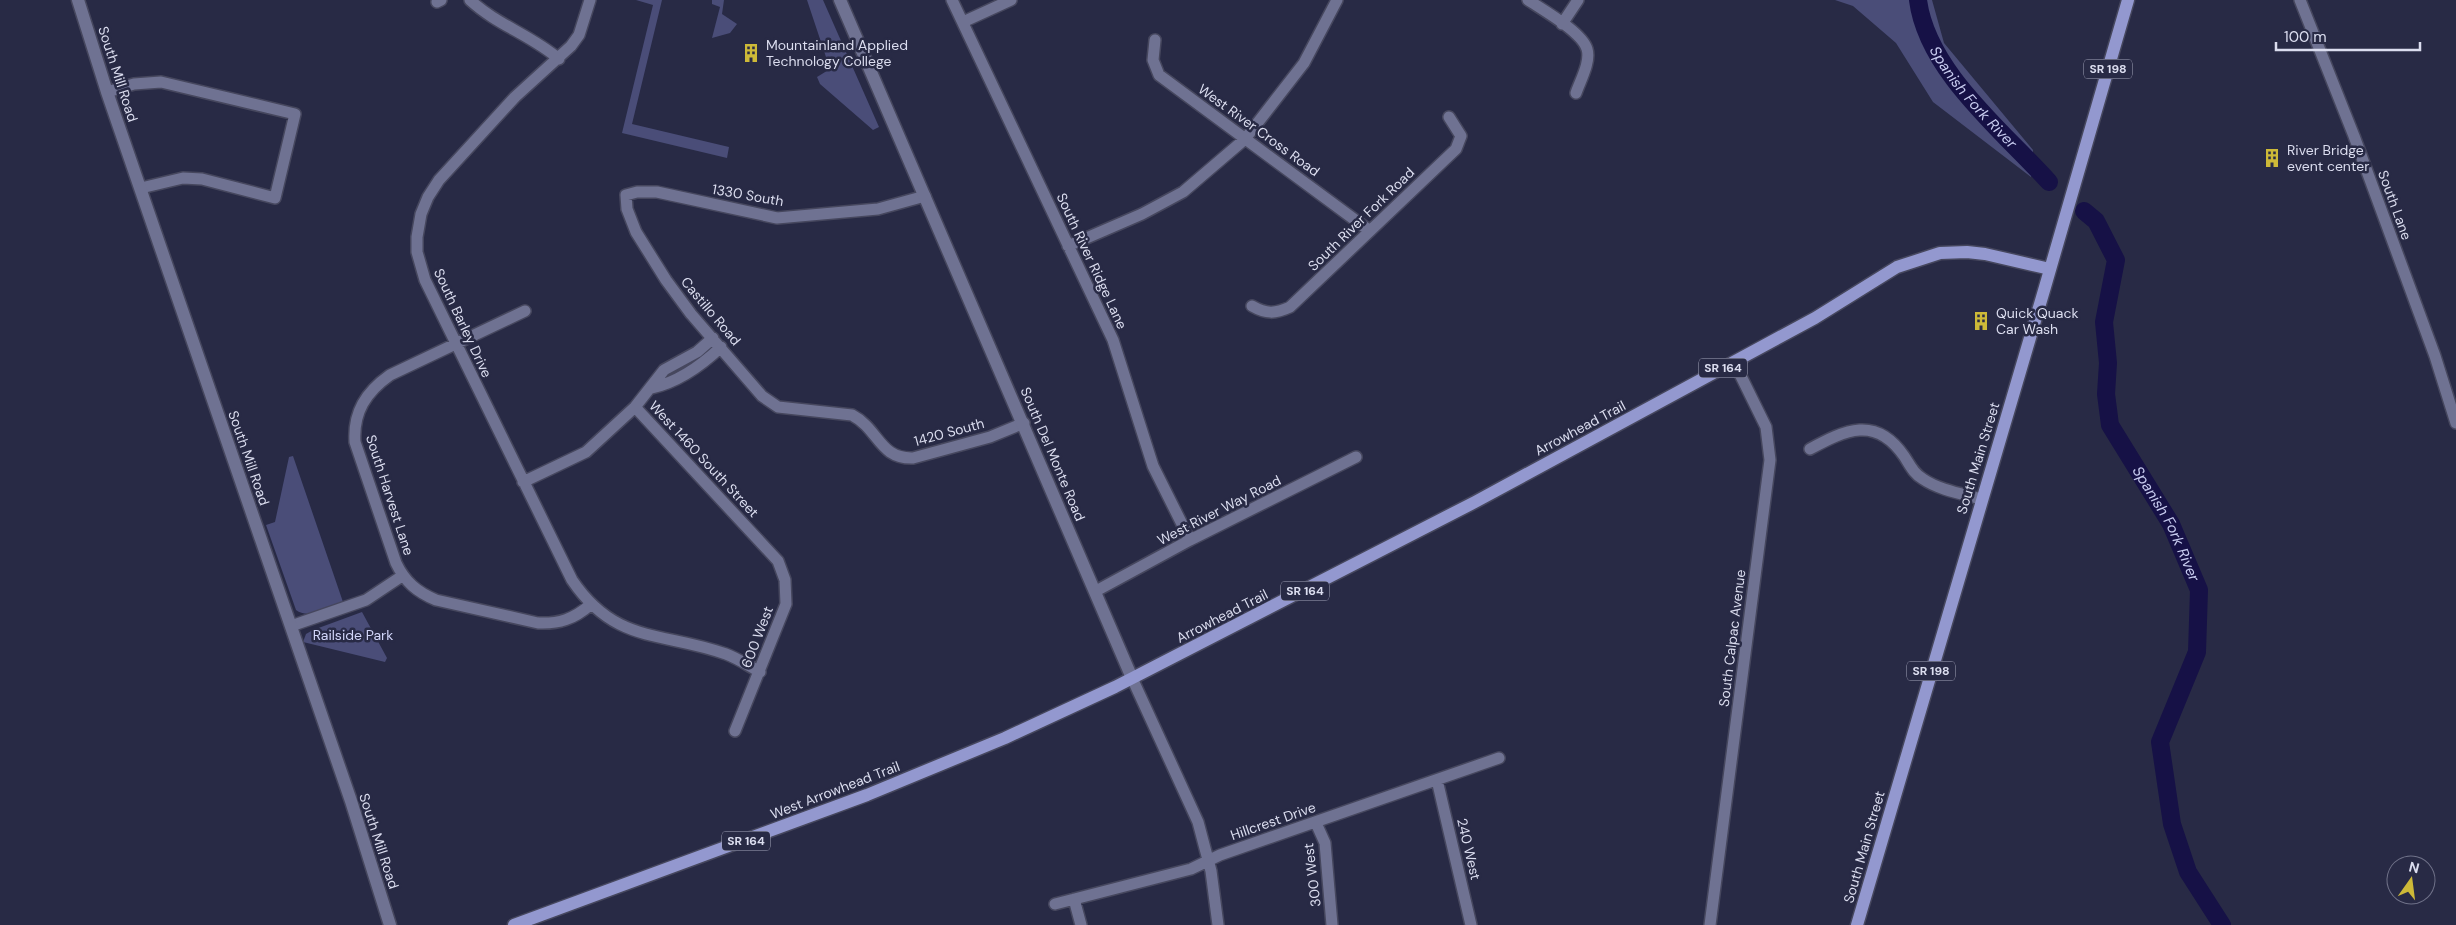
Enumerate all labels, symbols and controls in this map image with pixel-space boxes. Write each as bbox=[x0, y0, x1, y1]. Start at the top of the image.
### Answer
scale bar bbox=[2276, 20, 2420, 52]
street label: South Mill Road bbox=[94, 24, 142, 124]
text: 100 m bbox=[2284, 27, 2327, 47]
place label: Mountainland Applied Technology College bbox=[766, 36, 908, 70]
building icon: Mountainland Applied Technology College bbox=[740, 42, 762, 64]
water label: Spanish Fork River bbox=[1925, 43, 2022, 153]
road number: SR 198 bbox=[2084, 60, 2132, 78]
street label: West River Cross Road bbox=[1195, 80, 1323, 180]
place label: River Bridge event center bbox=[2287, 141, 2369, 175]
building icon: River Bridge event center bbox=[2261, 147, 2283, 169]
street label: South River Fork Road bbox=[1304, 163, 1418, 275]
street label: South Lane bbox=[2374, 168, 2416, 242]
street label: 1330 South bbox=[711, 180, 785, 210]
street label: South River Ridge Lane bbox=[1053, 190, 1131, 332]
street label: South Barley Drive bbox=[430, 266, 496, 380]
street label: Castillo Road bbox=[677, 273, 745, 349]
place label: Quick Quack Car Wash bbox=[1996, 304, 2079, 338]
building icon: Quick Quack Car Wash bbox=[1970, 310, 1992, 332]
road number: SR 164 bbox=[1699, 358, 1747, 378]
street label: South Del Monte Road bbox=[1017, 384, 1089, 524]
street label: Arrowhead Trail bbox=[1531, 396, 1629, 460]
street label: West 1460 South Street bbox=[645, 397, 763, 521]
street label: South Main Street bbox=[1952, 400, 2004, 516]
street label: South Mill Road bbox=[224, 408, 274, 508]
street label: 1420 South bbox=[912, 414, 986, 450]
street label: South Harvest Lane bbox=[362, 432, 418, 558]
water label: Spanish Fork River bbox=[2128, 462, 2204, 585]
street label: West River Way Road bbox=[1154, 471, 1284, 549]
street label: South Calpac Avenue bbox=[1715, 568, 1749, 708]
road number: SR 164 bbox=[1281, 582, 1329, 600]
street label: Arrowhead Trail bbox=[1173, 585, 1271, 647]
street label: 600 West bbox=[737, 604, 777, 670]
park label: Railside Park bbox=[313, 626, 393, 644]
road number: SR 198 bbox=[1907, 661, 1955, 680]
street label: West Arrowhead Trail bbox=[768, 757, 902, 823]
street label: South Main Street bbox=[1839, 789, 1889, 905]
street label: South Mill Road bbox=[355, 791, 403, 891]
street label: Hillcrest Drive bbox=[1228, 798, 1318, 844]
street label: 240 West bbox=[1453, 816, 1485, 882]
road number: SR 164 bbox=[722, 831, 770, 850]
street label: 300 West bbox=[1299, 842, 1325, 908]
north arrow bbox=[2386, 855, 2436, 905]
text: N bbox=[2407, 857, 2421, 877]

